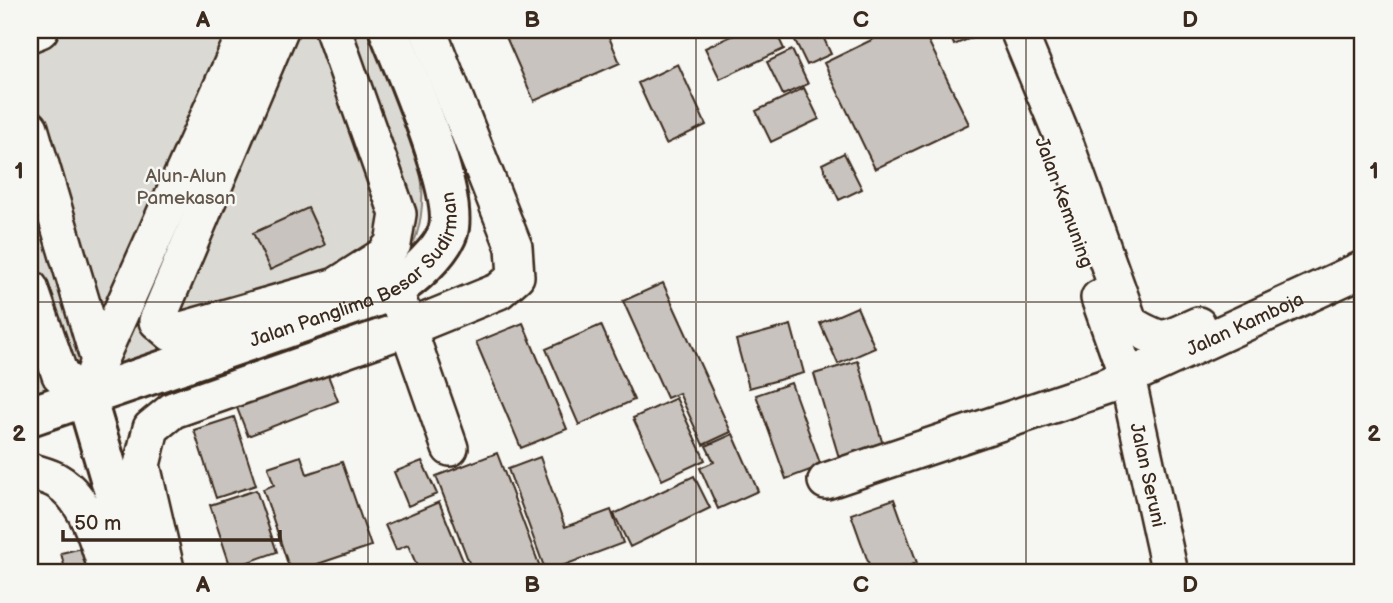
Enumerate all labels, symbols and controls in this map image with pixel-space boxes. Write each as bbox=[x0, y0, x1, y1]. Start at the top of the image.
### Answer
text: A bbox=[195, 6, 211, 34]
text: B bbox=[524, 6, 540, 34]
text: C bbox=[853, 6, 869, 34]
text: D bbox=[1182, 6, 1198, 34]
street label: Jalan Kemuning bbox=[1029, 134, 1098, 271]
text: 1 bbox=[14, 157, 24, 185]
text: 1 bbox=[1369, 157, 1379, 185]
park label: Alun-Alun Pamekasan bbox=[136, 165, 236, 210]
street label: Jalan Panglima Besar Sudirman bbox=[247, 190, 463, 353]
street label: Jalan Kamboja bbox=[1183, 288, 1307, 361]
text: 2 bbox=[12, 420, 26, 448]
text: 2 bbox=[1367, 420, 1381, 448]
street label: Jalan Seruni bbox=[1124, 421, 1170, 529]
scale bar bbox=[63, 498, 280, 542]
text: 50 m bbox=[74, 511, 121, 536]
text: A bbox=[195, 571, 211, 599]
text: B bbox=[524, 571, 540, 599]
text: C bbox=[853, 571, 869, 599]
text: D bbox=[1182, 571, 1198, 599]

